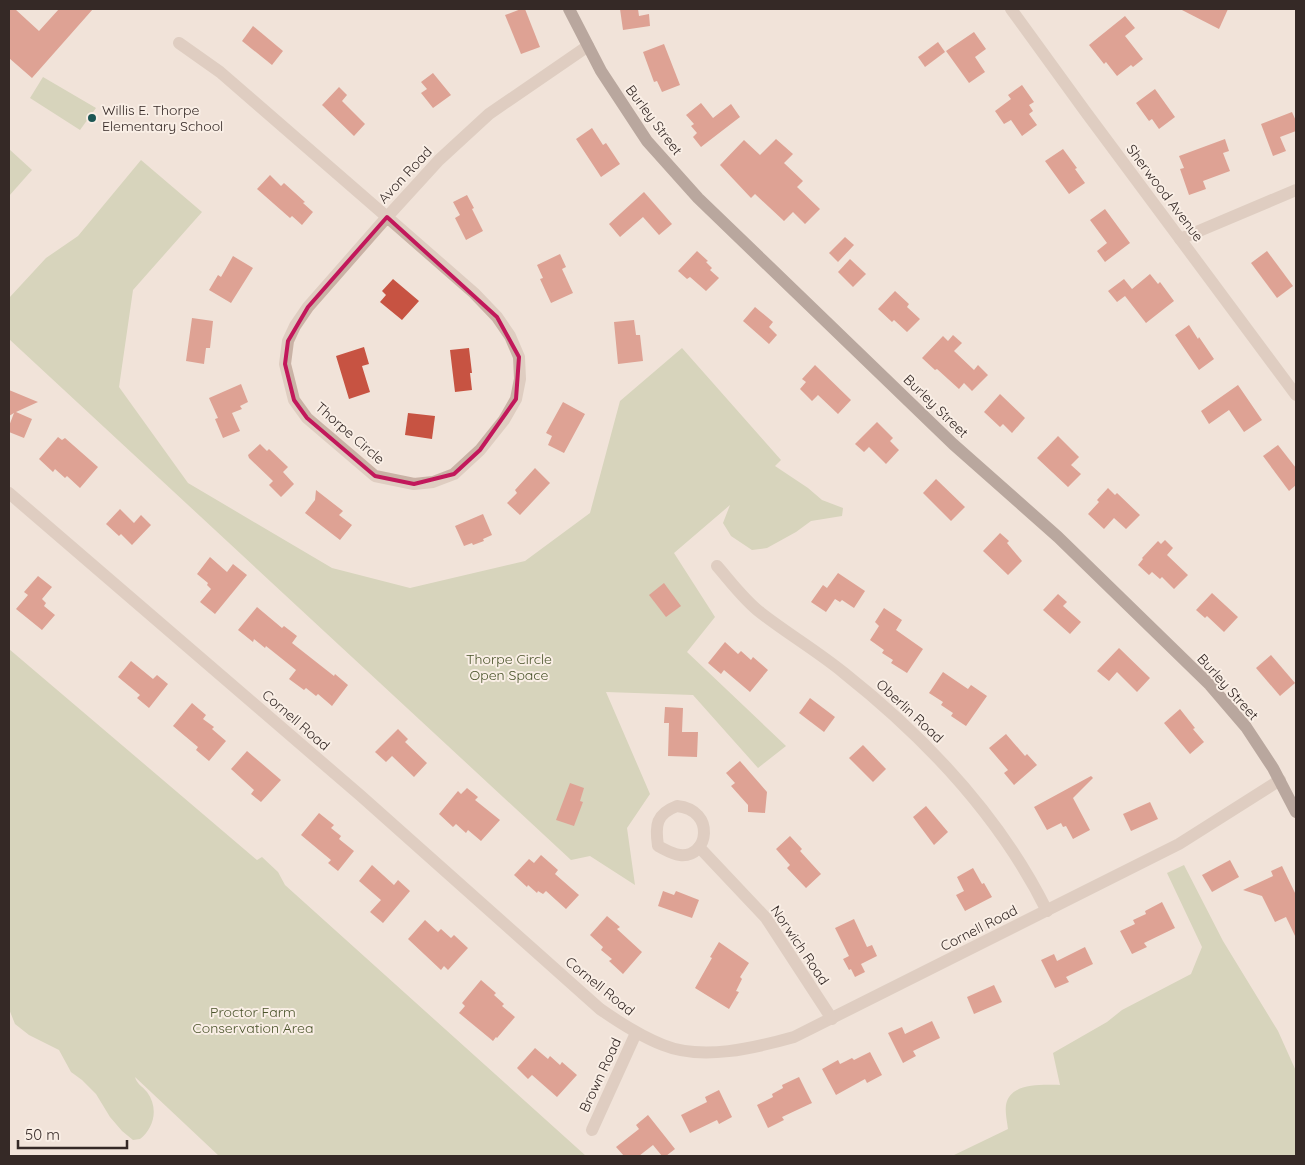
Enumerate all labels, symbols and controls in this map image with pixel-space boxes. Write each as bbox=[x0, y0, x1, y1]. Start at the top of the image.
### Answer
street label: Burley Street bbox=[622, 81, 686, 159]
place label: Willis E. Thorpe Elementary School bbox=[102, 101, 223, 135]
marker: Willis E. Thorpe Elementary School bbox=[86, 112, 98, 124]
street label: Sherwood Avenue bbox=[1122, 141, 1208, 245]
street label: Avon Road bbox=[374, 143, 436, 207]
street label: Burley Street bbox=[900, 371, 972, 442]
street label: Thorpe Circle bbox=[312, 398, 388, 468]
park label: Thorpe Circle Open Space bbox=[466, 650, 552, 684]
street label: Burley Street bbox=[1193, 650, 1263, 724]
street label: Oberlin Road bbox=[873, 675, 947, 747]
street label: Cornell Road bbox=[258, 686, 334, 754]
street label: Cornell Road bbox=[937, 901, 1021, 955]
street label: Norwich Road bbox=[767, 902, 833, 988]
street label: Cornell Road bbox=[562, 953, 638, 1019]
park label: Proctor Farm Conservation Area bbox=[193, 1003, 313, 1037]
street label: Brown Road bbox=[575, 1035, 625, 1115]
scale bar bbox=[18, 1118, 126, 1150]
text: 50 m bbox=[25, 1125, 60, 1144]

